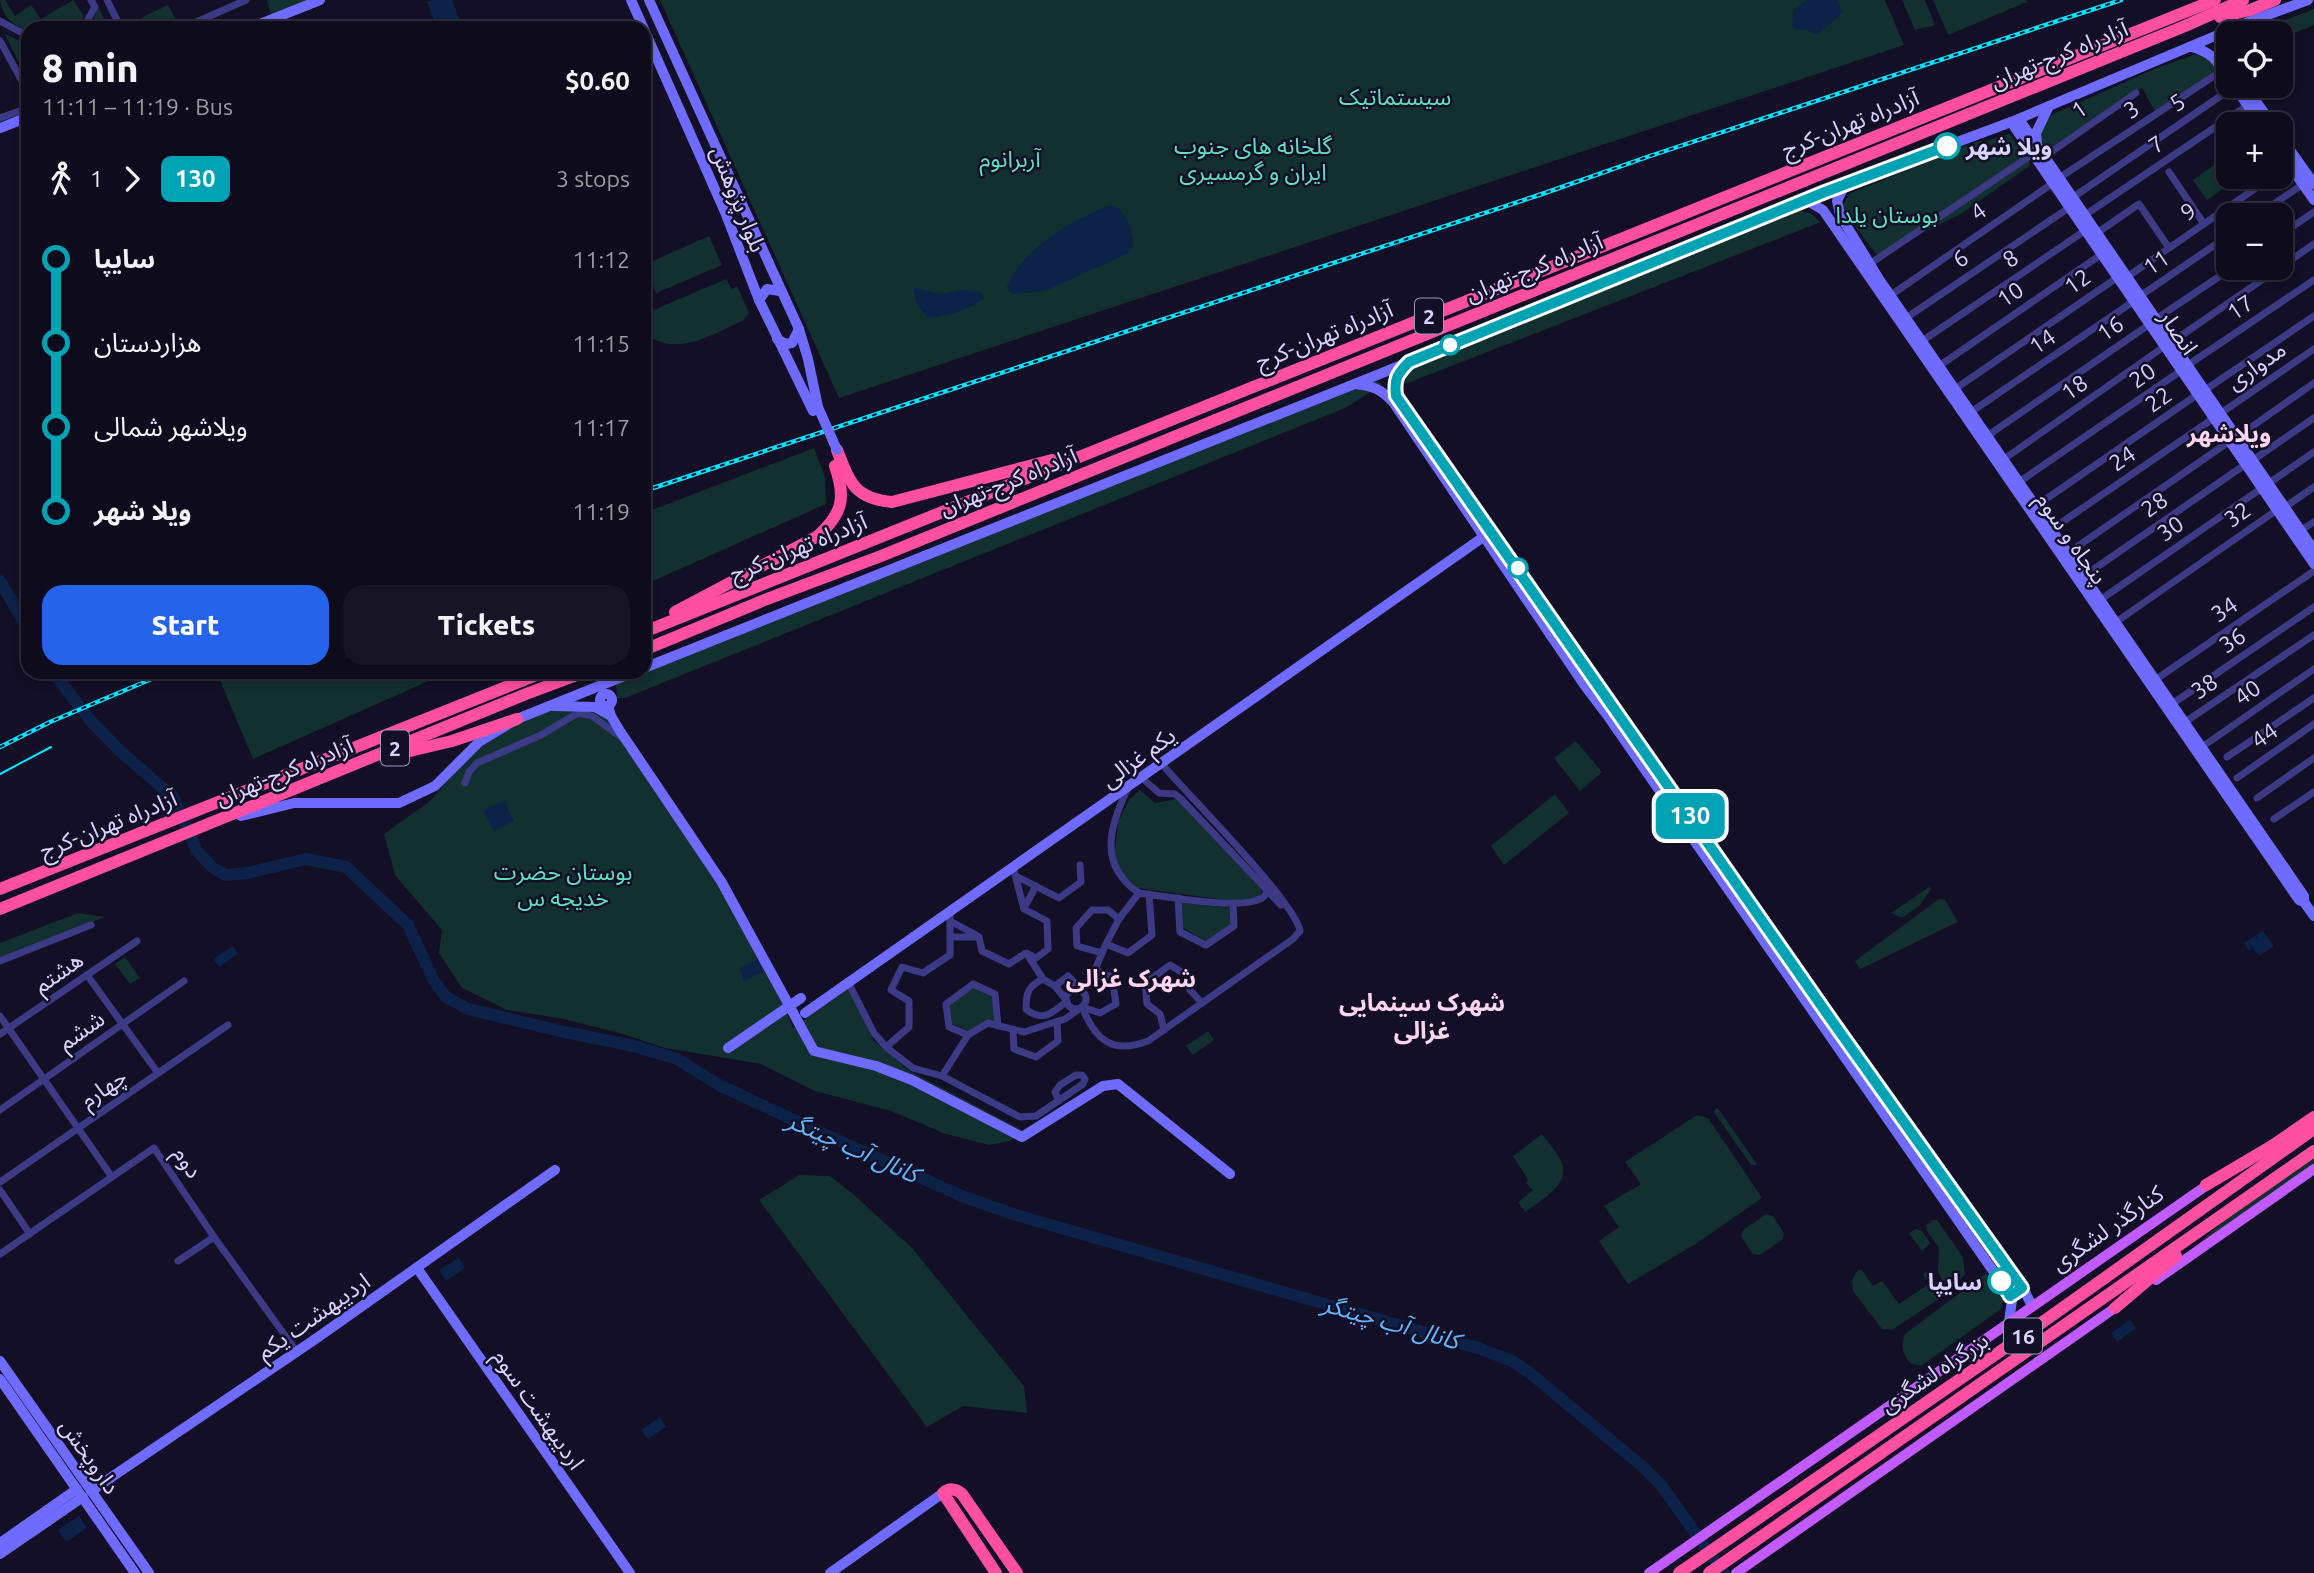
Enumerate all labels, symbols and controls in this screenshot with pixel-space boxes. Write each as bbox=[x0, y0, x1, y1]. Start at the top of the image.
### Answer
street label: آزادراه کرج-تهران bbox=[1987, 15, 2134, 98]
map controls bbox=[2216, 21, 2293, 280]
button: locate bbox=[2216, 21, 2293, 98]
text: 8 min bbox=[42, 47, 139, 89]
text: $0.60 bbox=[565, 66, 630, 95]
park label: سیستماتیک bbox=[1339, 84, 1451, 109]
street label: آزادراه تهران-کرج bbox=[1778, 84, 1925, 167]
street label: 5 bbox=[2165, 88, 2189, 116]
text: 11:11 – 11:19 · Bus bbox=[42, 94, 233, 119]
street label: 1 bbox=[2067, 95, 2091, 123]
street label: 3 bbox=[2119, 95, 2143, 123]
button: + bbox=[2216, 112, 2293, 189]
street label: 7 bbox=[2144, 130, 2168, 158]
park label: گلخانه های جنوب ایران و گرمسیری bbox=[1174, 133, 1333, 186]
marker: ویلا شهر bbox=[1934, 133, 1960, 159]
place label: ویلا شهر bbox=[1965, 134, 2052, 161]
street label: بلوار پژوهش bbox=[704, 142, 772, 257]
park label: آربرانوم bbox=[979, 146, 1042, 177]
icon: walk bbox=[42, 160, 80, 198]
icon: forward bbox=[113, 160, 151, 198]
text: 130 bbox=[175, 165, 216, 192]
text: 1 bbox=[90, 166, 103, 191]
text: 3 stops bbox=[556, 166, 630, 191]
street label: 4 bbox=[1966, 197, 1990, 225]
street label: 9 bbox=[2176, 197, 2200, 225]
park label: بوستان یلدا bbox=[1836, 202, 1938, 229]
button: − bbox=[2216, 203, 2293, 280]
street label: آزادراه کرج-تهران bbox=[1462, 228, 1609, 311]
text: سایپا bbox=[94, 244, 155, 273]
street label: 6 bbox=[1948, 244, 1972, 272]
street label: 8 bbox=[1998, 244, 2022, 272]
street label: 11 bbox=[2138, 244, 2174, 280]
text: 11:12 bbox=[572, 247, 630, 272]
street label: 12 bbox=[2059, 263, 2095, 299]
street label: 10 bbox=[1992, 276, 2028, 312]
street label: 17 bbox=[2222, 289, 2258, 325]
street label: آزادراه تهران-کرج bbox=[1252, 296, 1399, 379]
road number: 2 bbox=[1415, 298, 1443, 334]
street label: انصار bbox=[2153, 304, 2203, 360]
street label: 16 bbox=[2092, 310, 2128, 346]
street label: 14 bbox=[2024, 323, 2060, 359]
text: هزاردستان bbox=[94, 328, 201, 357]
text: 11:15 bbox=[572, 331, 630, 356]
unlabelled marker bbox=[1440, 335, 1460, 355]
street label: مدواری bbox=[2222, 336, 2291, 396]
street label: 20 bbox=[2124, 357, 2160, 393]
street label: 18 bbox=[2056, 369, 2092, 405]
street label: 22 bbox=[2140, 381, 2176, 417]
text: ویلاشهر شمالی bbox=[94, 412, 248, 441]
text: 11:17 bbox=[572, 415, 630, 440]
district label: ویلاشهر bbox=[2186, 420, 2271, 448]
street label: 24 bbox=[2104, 440, 2140, 476]
street label: آزادراه کرج-تهران bbox=[936, 442, 1083, 525]
street label: 28 bbox=[2136, 486, 2172, 522]
street label: پنجاه و سوم bbox=[2026, 487, 2113, 592]
text: ویلا شهر bbox=[94, 496, 191, 525]
street label: 32 bbox=[2219, 496, 2255, 532]
text: 11:19 bbox=[572, 499, 630, 524]
street label: آزادراه تهران-کرج bbox=[726, 508, 873, 591]
street label: 30 bbox=[2152, 510, 2188, 546]
unlabelled marker bbox=[1508, 558, 1528, 578]
button: Start bbox=[42, 585, 329, 665]
button: Tickets bbox=[343, 585, 630, 665]
street label: 34 bbox=[2206, 591, 2242, 627]
street label: 36 bbox=[2214, 622, 2250, 658]
street label: 38 bbox=[2186, 668, 2222, 704]
street label: 40 bbox=[2229, 674, 2265, 710]
street label: 44 bbox=[2246, 717, 2282, 753]
street label: یکم غزالی bbox=[1096, 722, 1183, 796]
road number: 2 bbox=[381, 730, 409, 766]
street label: آزادراه کرج-تهران bbox=[212, 732, 359, 815]
street label: آزادراه تهران-کرج bbox=[36, 785, 183, 868]
line badge: 130 bbox=[1650, 793, 1730, 839]
text: 130 bbox=[1670, 802, 1710, 829]
park label: بوستان حضرت خدیجه س bbox=[494, 859, 632, 911]
street label: هشتم bbox=[29, 946, 90, 1002]
district label: شهرک غزالی bbox=[1066, 965, 1196, 993]
district label: شهرک سینمایی غزالی bbox=[1339, 989, 1505, 1045]
street label: ششم bbox=[53, 1005, 112, 1059]
street label: چهارم bbox=[75, 1063, 134, 1118]
water label: کانال آب چیتگر bbox=[780, 1105, 927, 1193]
street label: دوم bbox=[164, 1142, 207, 1186]
street label: کنارگذر لشگری bbox=[2046, 1180, 2169, 1277]
street label: اردیبهشت یکم bbox=[252, 1268, 377, 1368]
marker: سایپا bbox=[1988, 1268, 2014, 1294]
place label: سایپا bbox=[1928, 1269, 1982, 1297]
water label: کانال آب چیتگر bbox=[1317, 1289, 1467, 1359]
road number: 16 bbox=[2004, 1318, 2042, 1354]
street label: بزرگراه لشگری bbox=[1875, 1327, 1994, 1419]
street label: اردیبهشت سوم bbox=[484, 1344, 590, 1477]
street label: داروپخش bbox=[53, 1414, 125, 1500]

